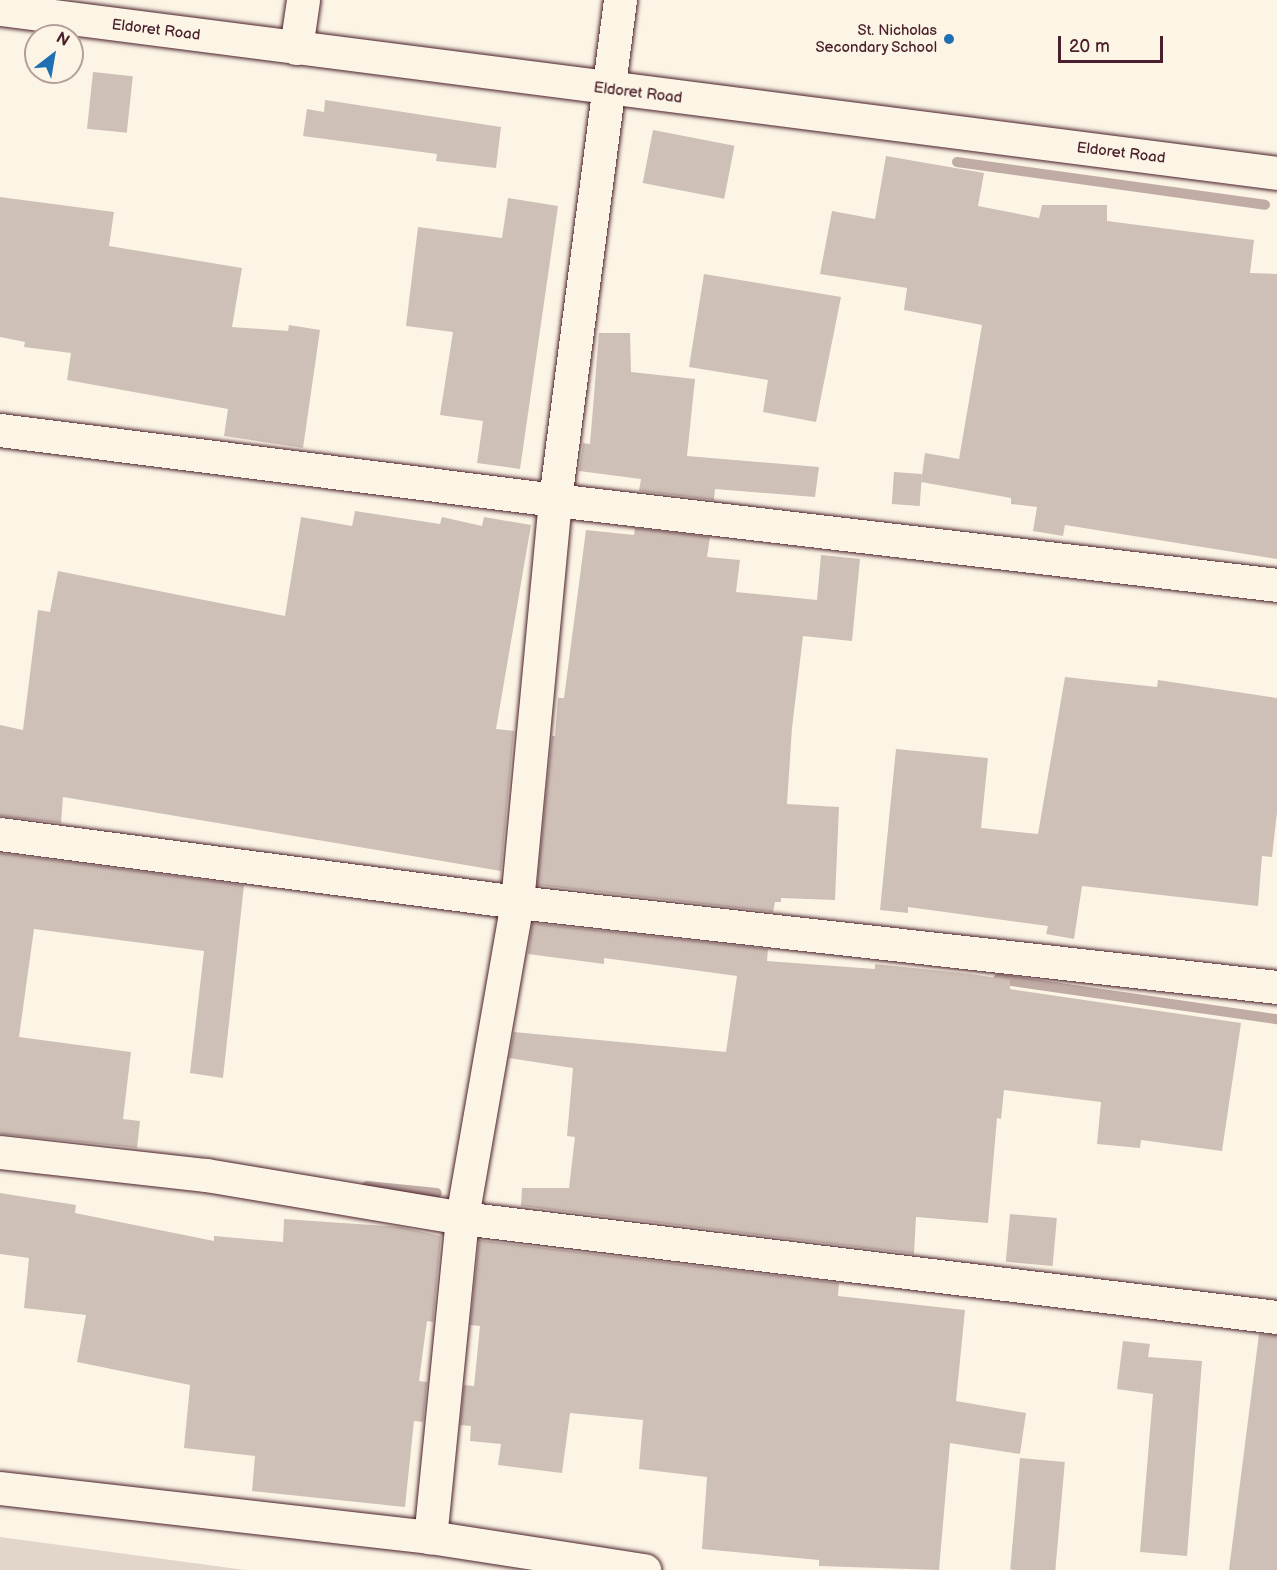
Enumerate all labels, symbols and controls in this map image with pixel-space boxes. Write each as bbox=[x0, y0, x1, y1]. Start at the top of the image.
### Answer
street label: Eldoret Road bbox=[111, 16, 201, 44]
place label: St. Nicholas Secondary School bbox=[814, 21, 937, 56]
north arrow bbox=[24, 24, 84, 84]
scale bar bbox=[1061, 24, 1166, 62]
text: N bbox=[52, 29, 73, 51]
marker: St. Nicholas Secondary School bbox=[942, 32, 956, 46]
text: 20 m bbox=[1069, 36, 1110, 57]
street label: Eldoret Road bbox=[593, 79, 683, 107]
street label: Eldoret Road bbox=[1076, 139, 1166, 167]

